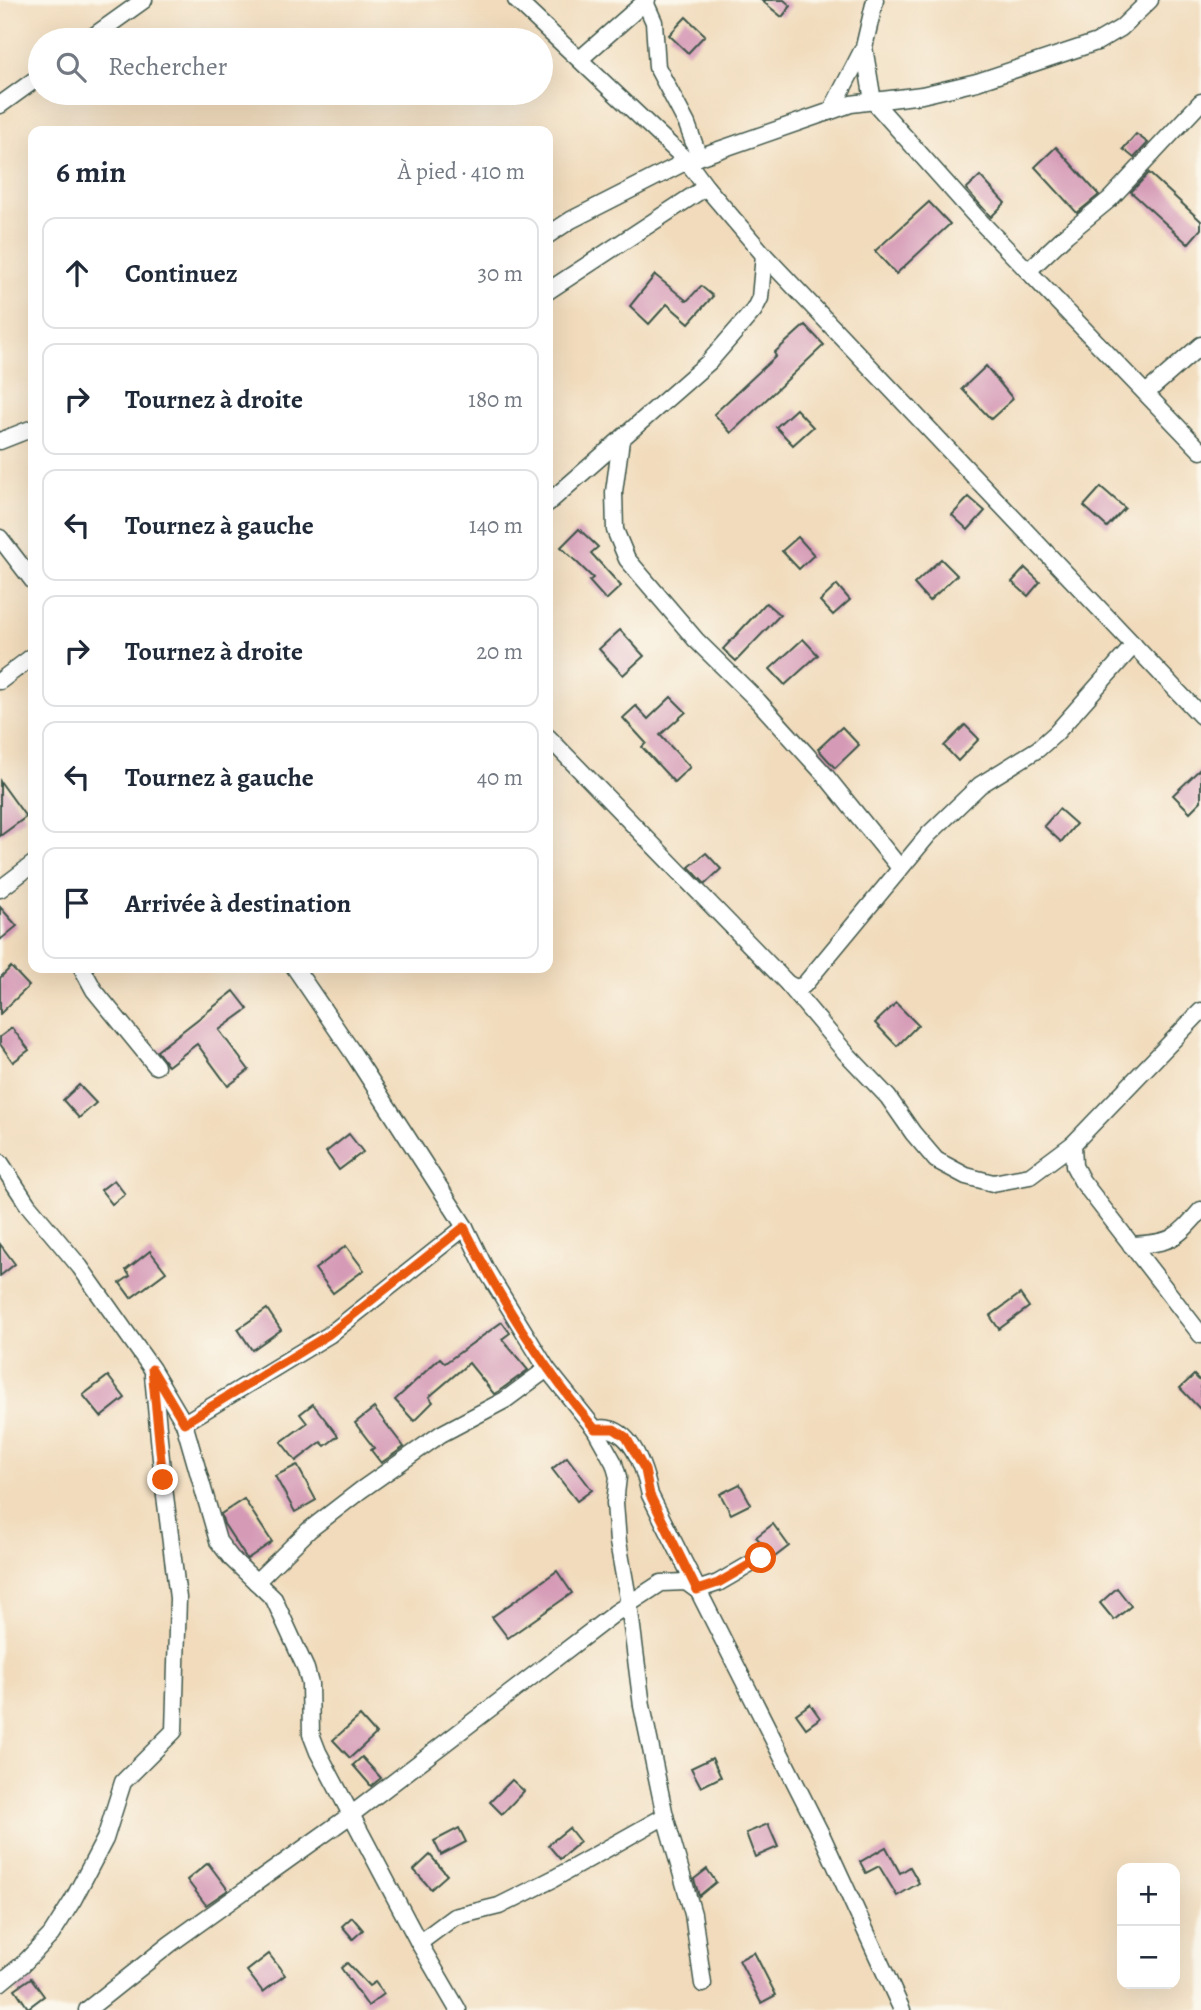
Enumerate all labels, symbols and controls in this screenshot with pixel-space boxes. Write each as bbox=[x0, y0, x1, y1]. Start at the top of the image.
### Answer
search box bbox=[28, 28, 553, 105]
icon: search bbox=[52, 48, 90, 86]
text: Rechercher bbox=[108, 49, 228, 84]
text: 6 min bbox=[56, 152, 126, 192]
text: À pied · 410 m bbox=[398, 156, 525, 187]
icon: ahead bbox=[58, 254, 96, 292]
text: Continuez bbox=[125, 256, 238, 291]
text: 30 m bbox=[477, 258, 523, 289]
icon: right bbox=[58, 380, 96, 418]
text: Tournez à droite bbox=[125, 382, 303, 417]
text: 180 m bbox=[468, 384, 523, 415]
icon: left bbox=[58, 506, 96, 544]
text: Tournez à gauche bbox=[125, 508, 314, 543]
text: 140 m bbox=[469, 510, 523, 541]
icon: right bbox=[58, 632, 96, 670]
text: Tournez à droite bbox=[125, 634, 303, 669]
text: 20 m bbox=[476, 636, 523, 667]
icon: left bbox=[58, 758, 96, 796]
text: Tournez à gauche bbox=[125, 760, 314, 795]
text: 40 m bbox=[477, 762, 523, 793]
icon: arrive bbox=[58, 884, 96, 922]
text: Arrivée à destination bbox=[125, 886, 351, 921]
route end bbox=[147, 1464, 178, 1495]
route start bbox=[745, 1542, 776, 1573]
map controls bbox=[1117, 1863, 1180, 1989]
button: + bbox=[1117, 1863, 1180, 1926]
button: − bbox=[1117, 1926, 1180, 1989]

